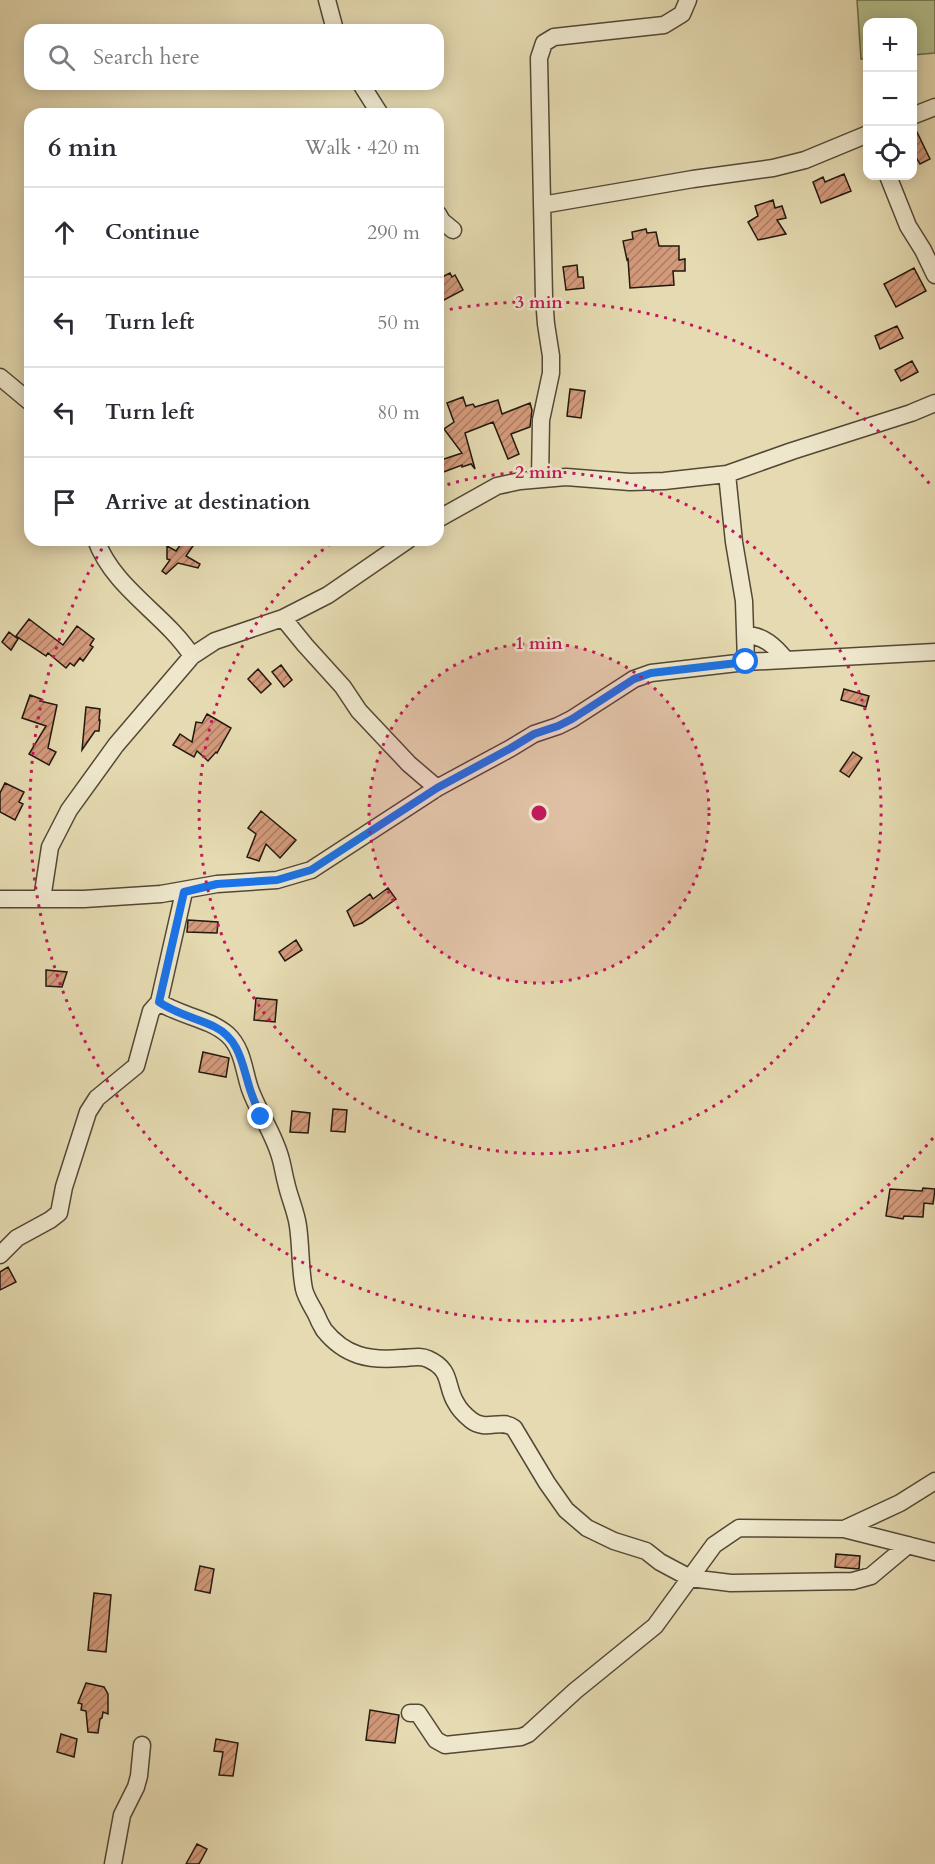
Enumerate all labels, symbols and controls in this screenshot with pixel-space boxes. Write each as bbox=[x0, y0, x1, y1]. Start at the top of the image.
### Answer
map controls bbox=[863, 18, 917, 180]
button: + bbox=[863, 18, 917, 72]
search box bbox=[24, 24, 444, 90]
icon: search bbox=[45, 41, 78, 74]
text: Search here bbox=[93, 42, 200, 72]
button: − bbox=[863, 72, 917, 126]
button: locate bbox=[863, 126, 917, 180]
text: 6 min bbox=[48, 130, 117, 165]
text: Walk · 420 m bbox=[305, 134, 420, 161]
icon: ahead bbox=[48, 216, 81, 249]
text: Continue bbox=[105, 217, 200, 247]
text: 290 m bbox=[367, 219, 420, 246]
text: 3 min bbox=[515, 290, 563, 315]
icon: left bbox=[48, 306, 81, 339]
text: Turn left bbox=[105, 307, 194, 337]
text: 50 m bbox=[377, 309, 420, 336]
icon: left bbox=[48, 396, 81, 429]
text: Turn left bbox=[105, 397, 194, 427]
text: 80 m bbox=[377, 399, 420, 426]
text: 2 min bbox=[515, 460, 563, 485]
icon: arrive bbox=[48, 486, 81, 519]
text: Arrive at destination bbox=[105, 487, 310, 517]
text: 1 min bbox=[515, 631, 563, 656]
route start bbox=[732, 648, 758, 674]
centre of rings bbox=[529, 803, 549, 823]
route end bbox=[247, 1103, 273, 1129]

